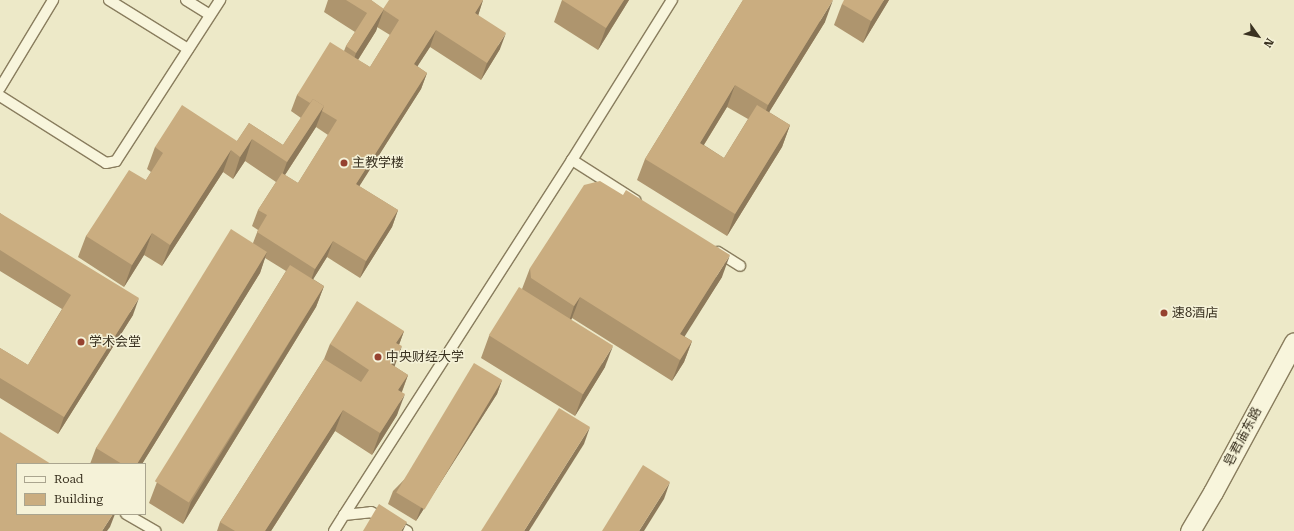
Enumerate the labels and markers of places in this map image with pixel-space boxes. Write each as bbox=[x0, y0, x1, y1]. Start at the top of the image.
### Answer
place label: 主教学楼 bbox=[352, 155, 404, 171]
marker: 主教学楼 bbox=[339, 158, 349, 168]
place label: 速8酒店 bbox=[1172, 305, 1218, 321]
marker: 速8酒店 bbox=[1159, 308, 1169, 318]
place label: 学术会堂 bbox=[89, 334, 141, 350]
marker: 学术会堂 bbox=[76, 337, 86, 347]
place label: 中央财经大学 bbox=[386, 349, 464, 365]
marker: 中央财经大学 bbox=[373, 352, 383, 362]

